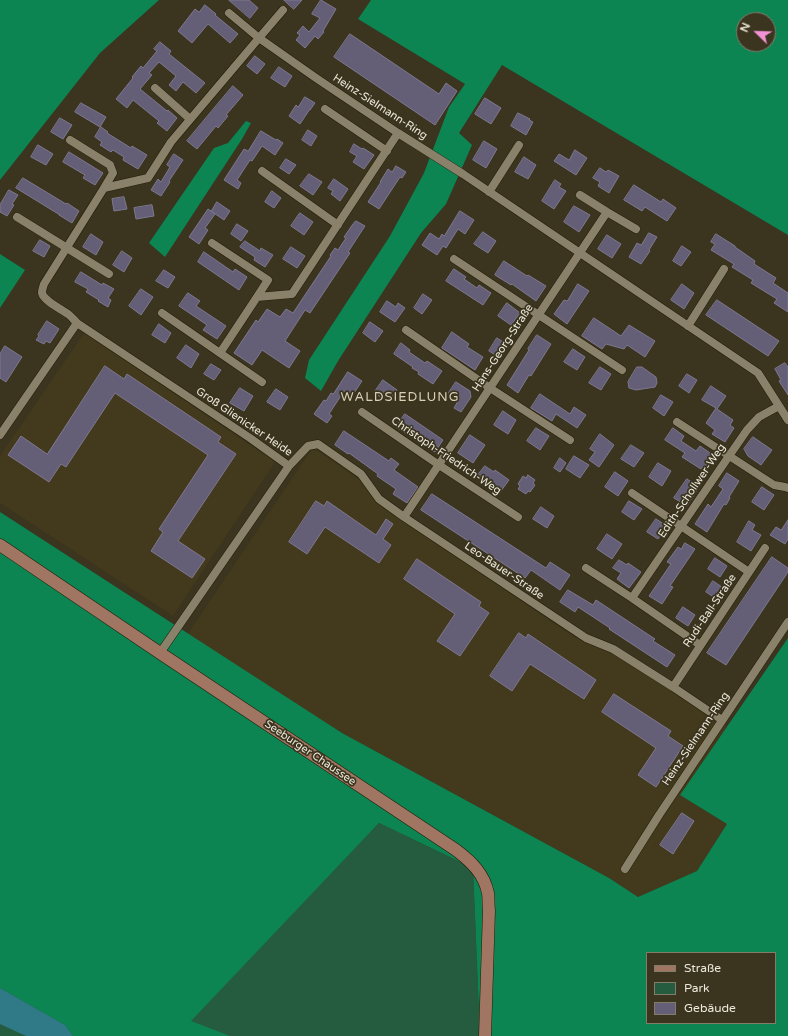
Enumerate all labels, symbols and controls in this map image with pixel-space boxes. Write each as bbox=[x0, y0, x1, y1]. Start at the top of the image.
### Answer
north arrow bbox=[736, 12, 776, 52]
text: N bbox=[738, 21, 753, 34]
street label: Heinz-Sielmann-Ring bbox=[330, 71, 430, 143]
street label: Hans-Georg-Straße bbox=[470, 302, 536, 394]
street label: Groß Glienicker Heide bbox=[193, 385, 295, 459]
district label: WALDSIEDLUNG bbox=[340, 390, 460, 406]
street label: Christoph-Friedrich-Weg bbox=[389, 414, 503, 498]
street label: Edith-Schollwer-Weg bbox=[656, 441, 728, 541]
street label: Leo-Bauer-Straße bbox=[462, 540, 546, 602]
street label: Rudi-Ball-Straße bbox=[681, 572, 739, 650]
street label: Heinz-Sielmann-Ring bbox=[660, 690, 732, 788]
street label: Seeburger Chaussee bbox=[262, 718, 358, 788]
legend bbox=[646, 952, 776, 1024]
text: Straße bbox=[684, 961, 721, 975]
text: Park bbox=[684, 981, 710, 995]
text: Gebäude bbox=[684, 1001, 736, 1015]

